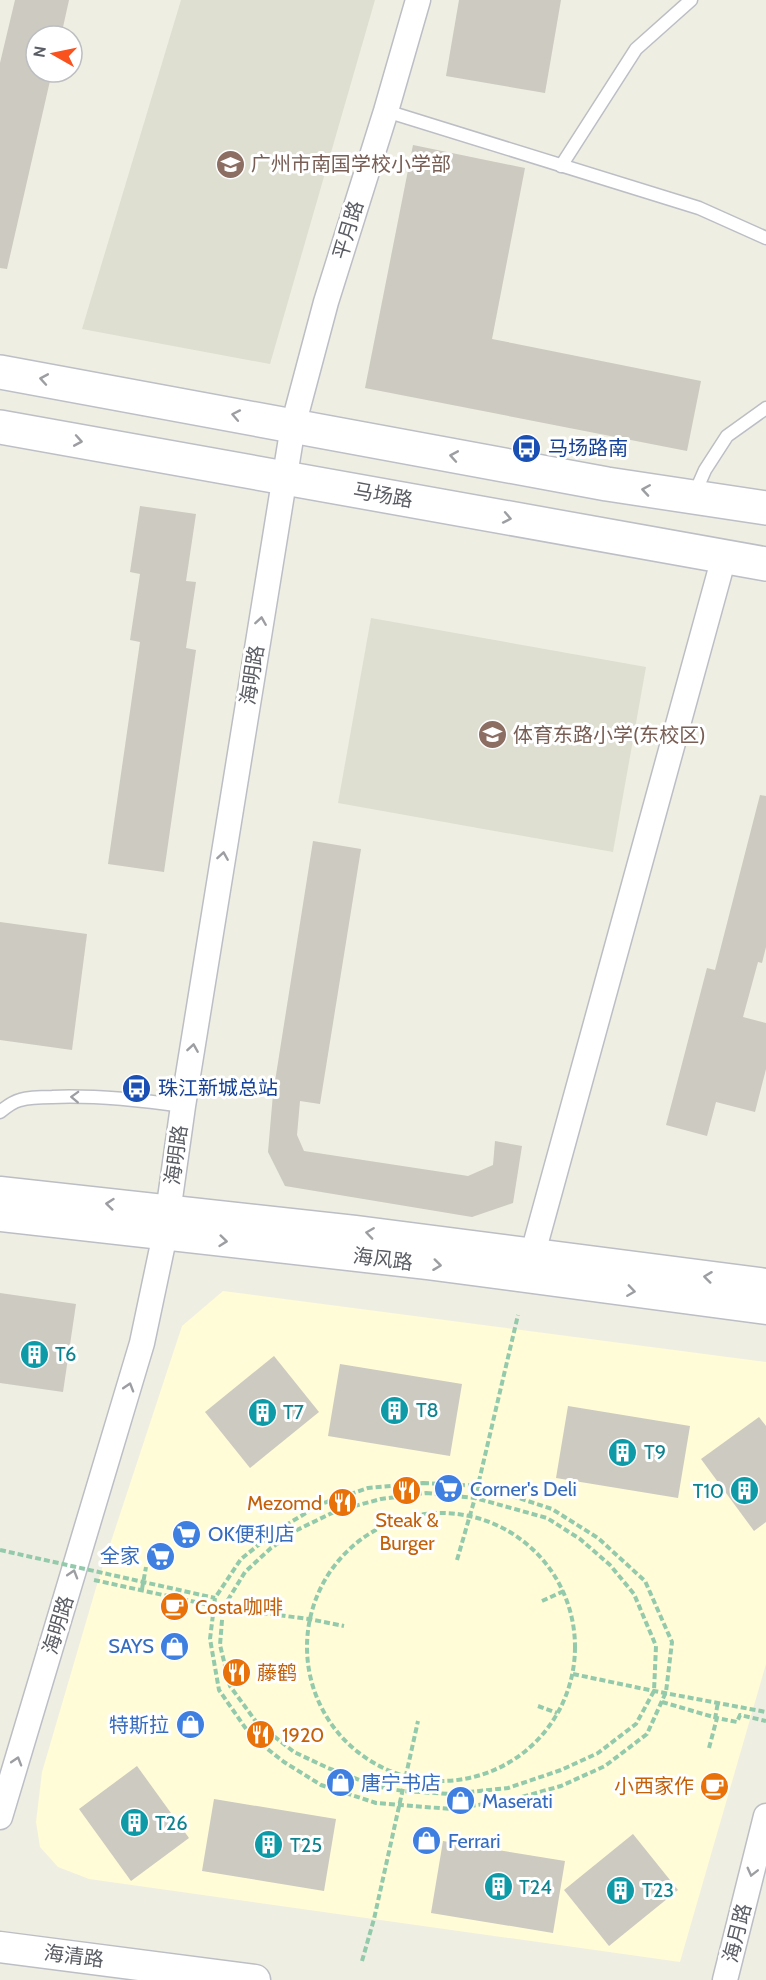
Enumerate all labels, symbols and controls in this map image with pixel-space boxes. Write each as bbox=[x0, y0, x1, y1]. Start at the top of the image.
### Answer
north arrow bbox=[24, 24, 84, 84]
text: N bbox=[29, 45, 50, 59]
school or university icon: 广州市南国学校小学部 bbox=[214, 148, 246, 180]
place label: 广州市南国学校小学部 bbox=[251, 152, 451, 176]
street label: 平月路 bbox=[328, 198, 368, 262]
one-way arrow bbox=[39, 374, 49, 386]
one-way arrow bbox=[231, 409, 241, 422]
bus stop icon: 马场路南 bbox=[511, 432, 543, 464]
one-way arrow bbox=[73, 434, 83, 447]
place label: 马场路南 bbox=[548, 436, 628, 460]
one-way arrow bbox=[449, 450, 459, 463]
street label: 马场路 bbox=[351, 478, 415, 512]
one-way arrow bbox=[641, 484, 651, 496]
one-way arrow bbox=[501, 511, 511, 524]
one-way arrow bbox=[254, 617, 266, 626]
street label: 海明路 bbox=[235, 643, 269, 707]
school or university icon: 体育东路小学(东校区) bbox=[476, 719, 508, 751]
place label: 体育东路小学(东校区) bbox=[513, 723, 706, 747]
one-way arrow bbox=[217, 851, 229, 860]
one-way arrow bbox=[186, 1043, 198, 1053]
bus stop icon: 珠江新城总站 bbox=[121, 1072, 153, 1104]
place label: 珠江新城总站 bbox=[158, 1076, 278, 1100]
one-way arrow bbox=[71, 1090, 80, 1103]
street label: 海明路 bbox=[160, 1124, 192, 1186]
one-way arrow bbox=[105, 1199, 115, 1211]
one-way arrow bbox=[366, 1228, 375, 1240]
one-way arrow bbox=[218, 1234, 227, 1246]
street label: 海风路 bbox=[352, 1243, 414, 1275]
one-way arrow bbox=[433, 1258, 442, 1271]
one-way arrow bbox=[703, 1271, 713, 1284]
one-way arrow bbox=[626, 1284, 635, 1296]
building icon: T6 bbox=[18, 1338, 50, 1370]
place label: T6 bbox=[55, 1342, 76, 1366]
one-way arrow bbox=[122, 1382, 134, 1393]
building icon: T8 bbox=[379, 1394, 411, 1426]
building icon: T7 bbox=[246, 1396, 278, 1428]
place label: T8 bbox=[416, 1398, 439, 1422]
place label: T7 bbox=[283, 1400, 304, 1424]
building icon: T9 bbox=[607, 1436, 639, 1468]
place label: T9 bbox=[644, 1440, 666, 1464]
supermarket icon: Corner's Deli bbox=[433, 1473, 465, 1505]
restaurant icon: Steak & Burger bbox=[391, 1474, 423, 1506]
building icon: T10 bbox=[729, 1475, 761, 1507]
place label: Corner's Deli bbox=[470, 1477, 577, 1501]
place label: T10 bbox=[693, 1479, 724, 1503]
restaurant icon: Mezomd bbox=[327, 1487, 359, 1519]
place label: Mezomd bbox=[247, 1491, 322, 1515]
place label: Steak & Burger bbox=[375, 1508, 439, 1555]
supermarket icon: OK便利店 bbox=[171, 1518, 203, 1550]
place label: OK便利店 bbox=[208, 1522, 295, 1546]
supermarket icon: 全家 bbox=[145, 1540, 177, 1572]
place label: 全家 bbox=[100, 1544, 140, 1568]
one-way arrow bbox=[66, 1569, 78, 1580]
cafe icon: Costa咖啡 bbox=[158, 1591, 190, 1623]
street label: 海明路 bbox=[38, 1593, 78, 1657]
place label: Costa咖啡 bbox=[195, 1595, 283, 1619]
shop icon: SAYS bbox=[159, 1630, 191, 1662]
place label: SAYS bbox=[108, 1634, 154, 1658]
restaurant icon: 藤鹤 bbox=[220, 1657, 252, 1689]
place label: 藤鹤 bbox=[257, 1661, 297, 1685]
shop icon: 特斯拉 bbox=[174, 1709, 206, 1741]
place label: 特斯拉 bbox=[109, 1713, 169, 1737]
restaurant icon: 1920 bbox=[245, 1719, 277, 1751]
place label: 1920 bbox=[282, 1723, 324, 1747]
one-way arrow bbox=[10, 1756, 22, 1766]
shop icon: 唐宁书店 bbox=[324, 1767, 356, 1799]
cafe icon: 小西家作 bbox=[699, 1770, 731, 1802]
place label: 唐宁书店 bbox=[361, 1771, 441, 1795]
place label: 小西家作 bbox=[614, 1774, 694, 1798]
shop icon: Maserati bbox=[445, 1785, 477, 1817]
place label: Maserati bbox=[482, 1789, 553, 1813]
building icon: T26 bbox=[118, 1807, 150, 1839]
place label: T26 bbox=[155, 1811, 188, 1835]
shop icon: Ferrari bbox=[411, 1825, 443, 1857]
building icon: T25 bbox=[253, 1829, 285, 1861]
place label: Ferrari bbox=[448, 1829, 500, 1853]
place label: T25 bbox=[290, 1833, 322, 1857]
one-way arrow bbox=[746, 1867, 759, 1877]
building icon: T24 bbox=[482, 1871, 514, 1903]
building icon: T23 bbox=[605, 1874, 637, 1906]
place label: T24 bbox=[519, 1875, 552, 1899]
place label: T23 bbox=[642, 1878, 674, 1902]
street label: 海月路 bbox=[718, 1901, 756, 1965]
street label: 海清路 bbox=[43, 1940, 105, 1972]

